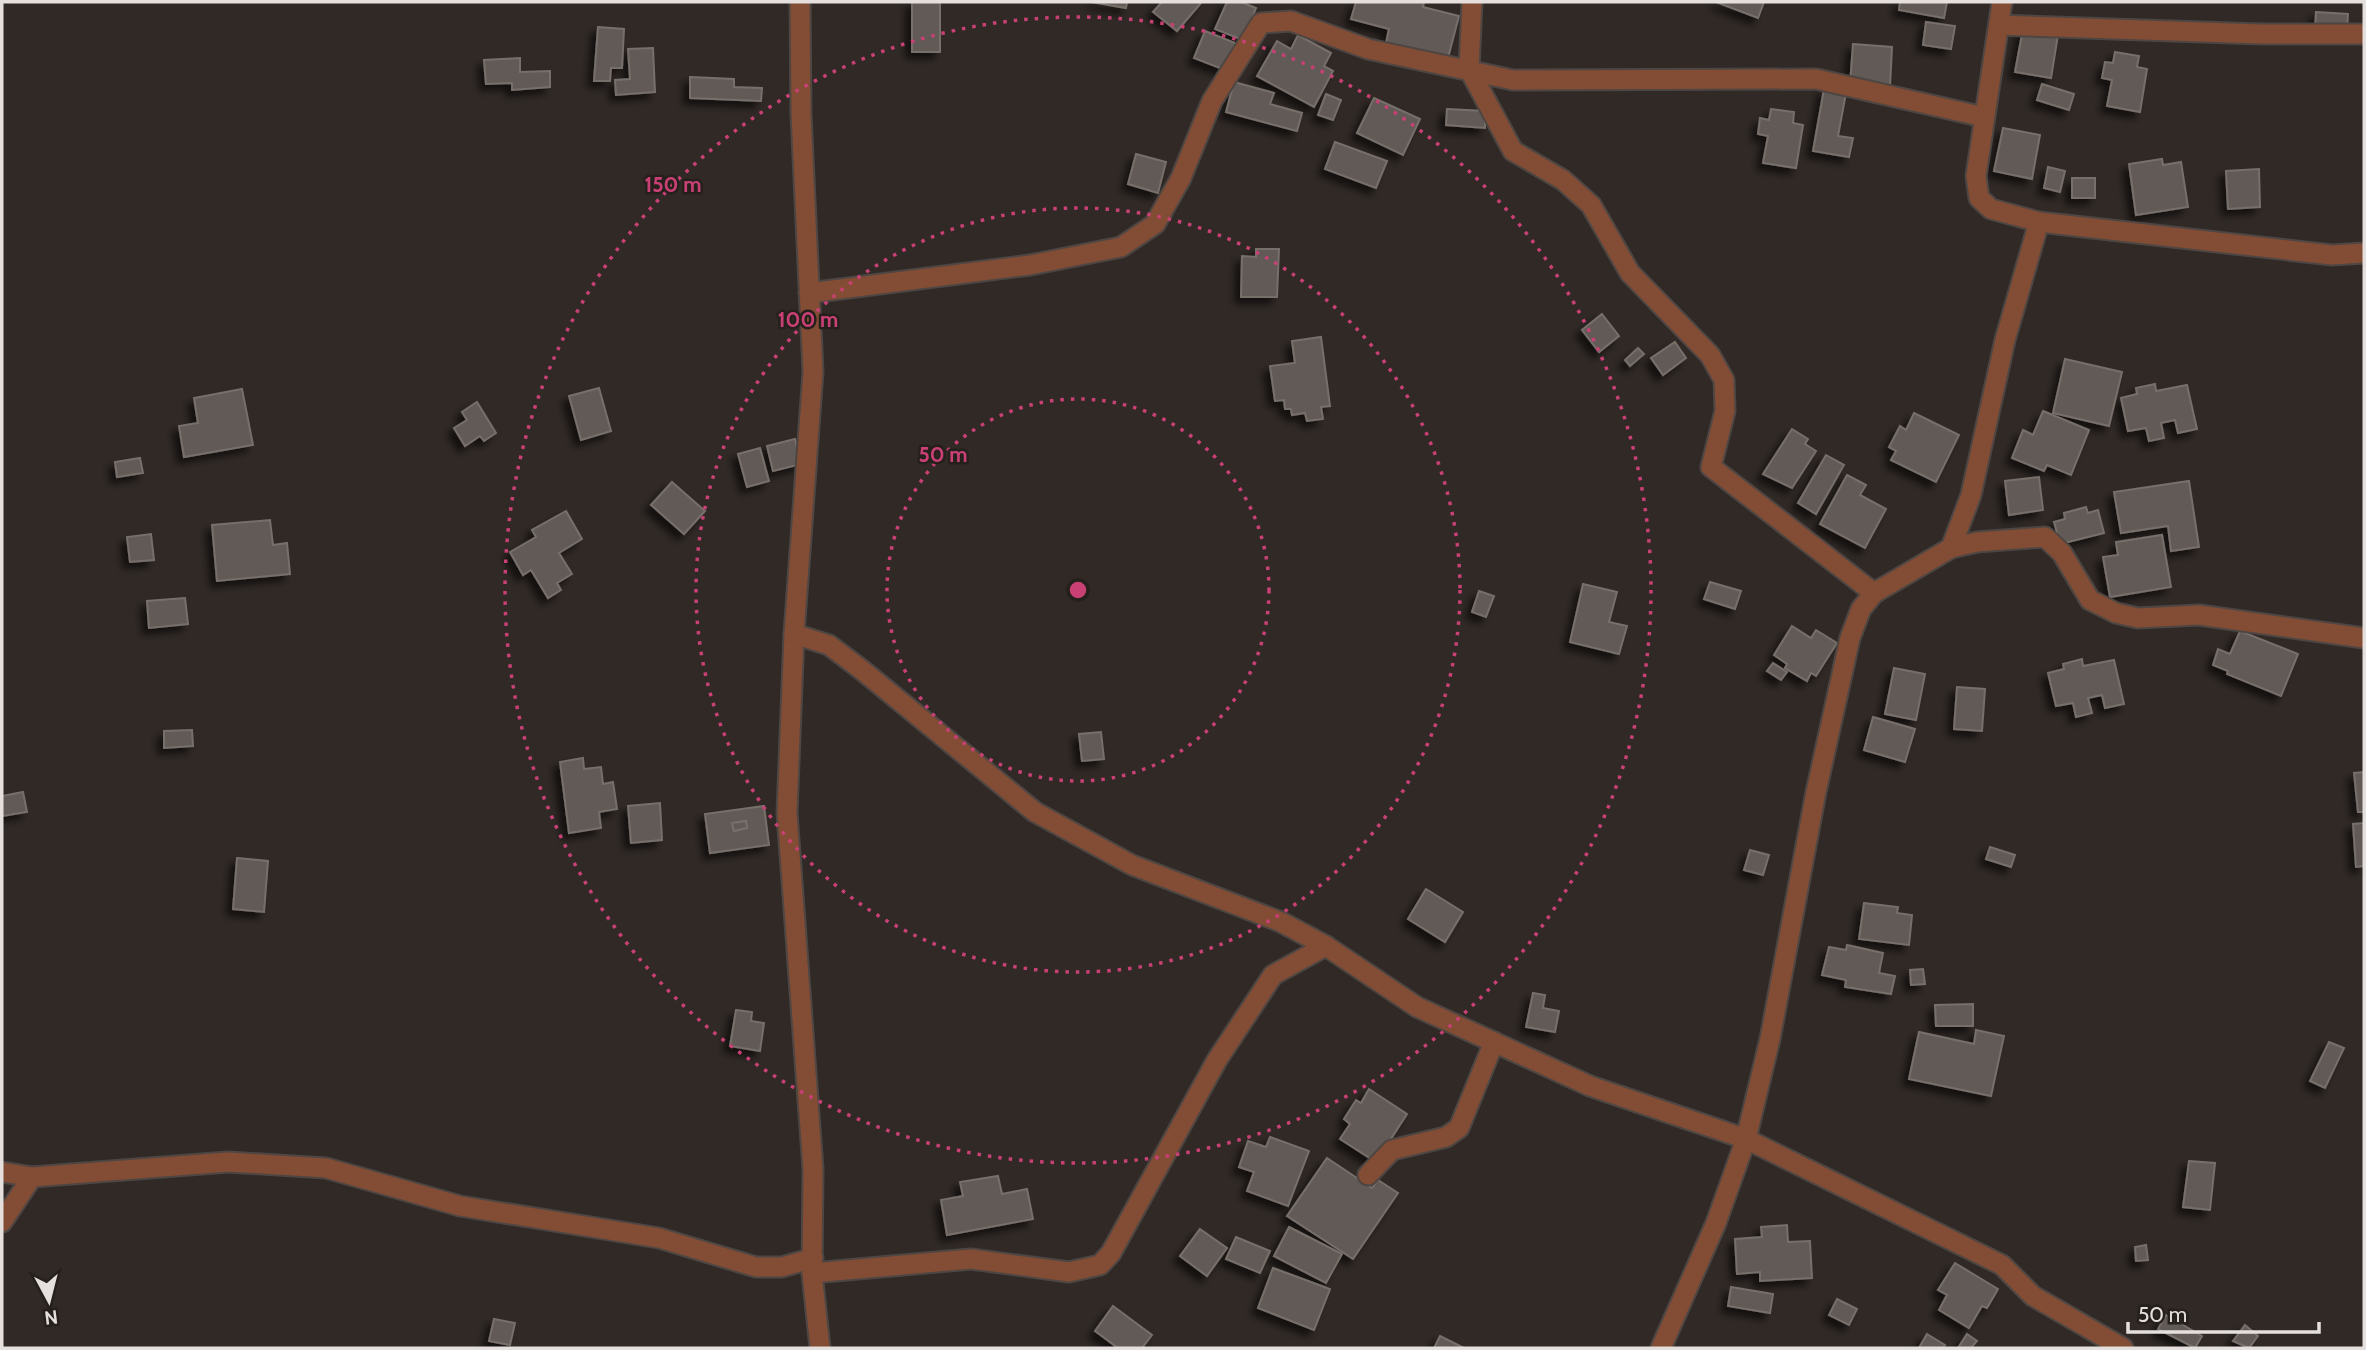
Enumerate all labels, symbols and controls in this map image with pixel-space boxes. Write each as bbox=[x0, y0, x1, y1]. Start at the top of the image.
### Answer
text: 150 m bbox=[645, 172, 701, 197]
text: 100 m bbox=[778, 307, 838, 332]
text: 50 m bbox=[918, 442, 968, 467]
centre of rings bbox=[1066, 578, 1090, 602]
north arrow bbox=[14, 1266, 84, 1336]
scale bar bbox=[2128, 1290, 2319, 1334]
text: 50 m bbox=[2138, 1302, 2187, 1327]
text: N bbox=[43, 1305, 59, 1330]

